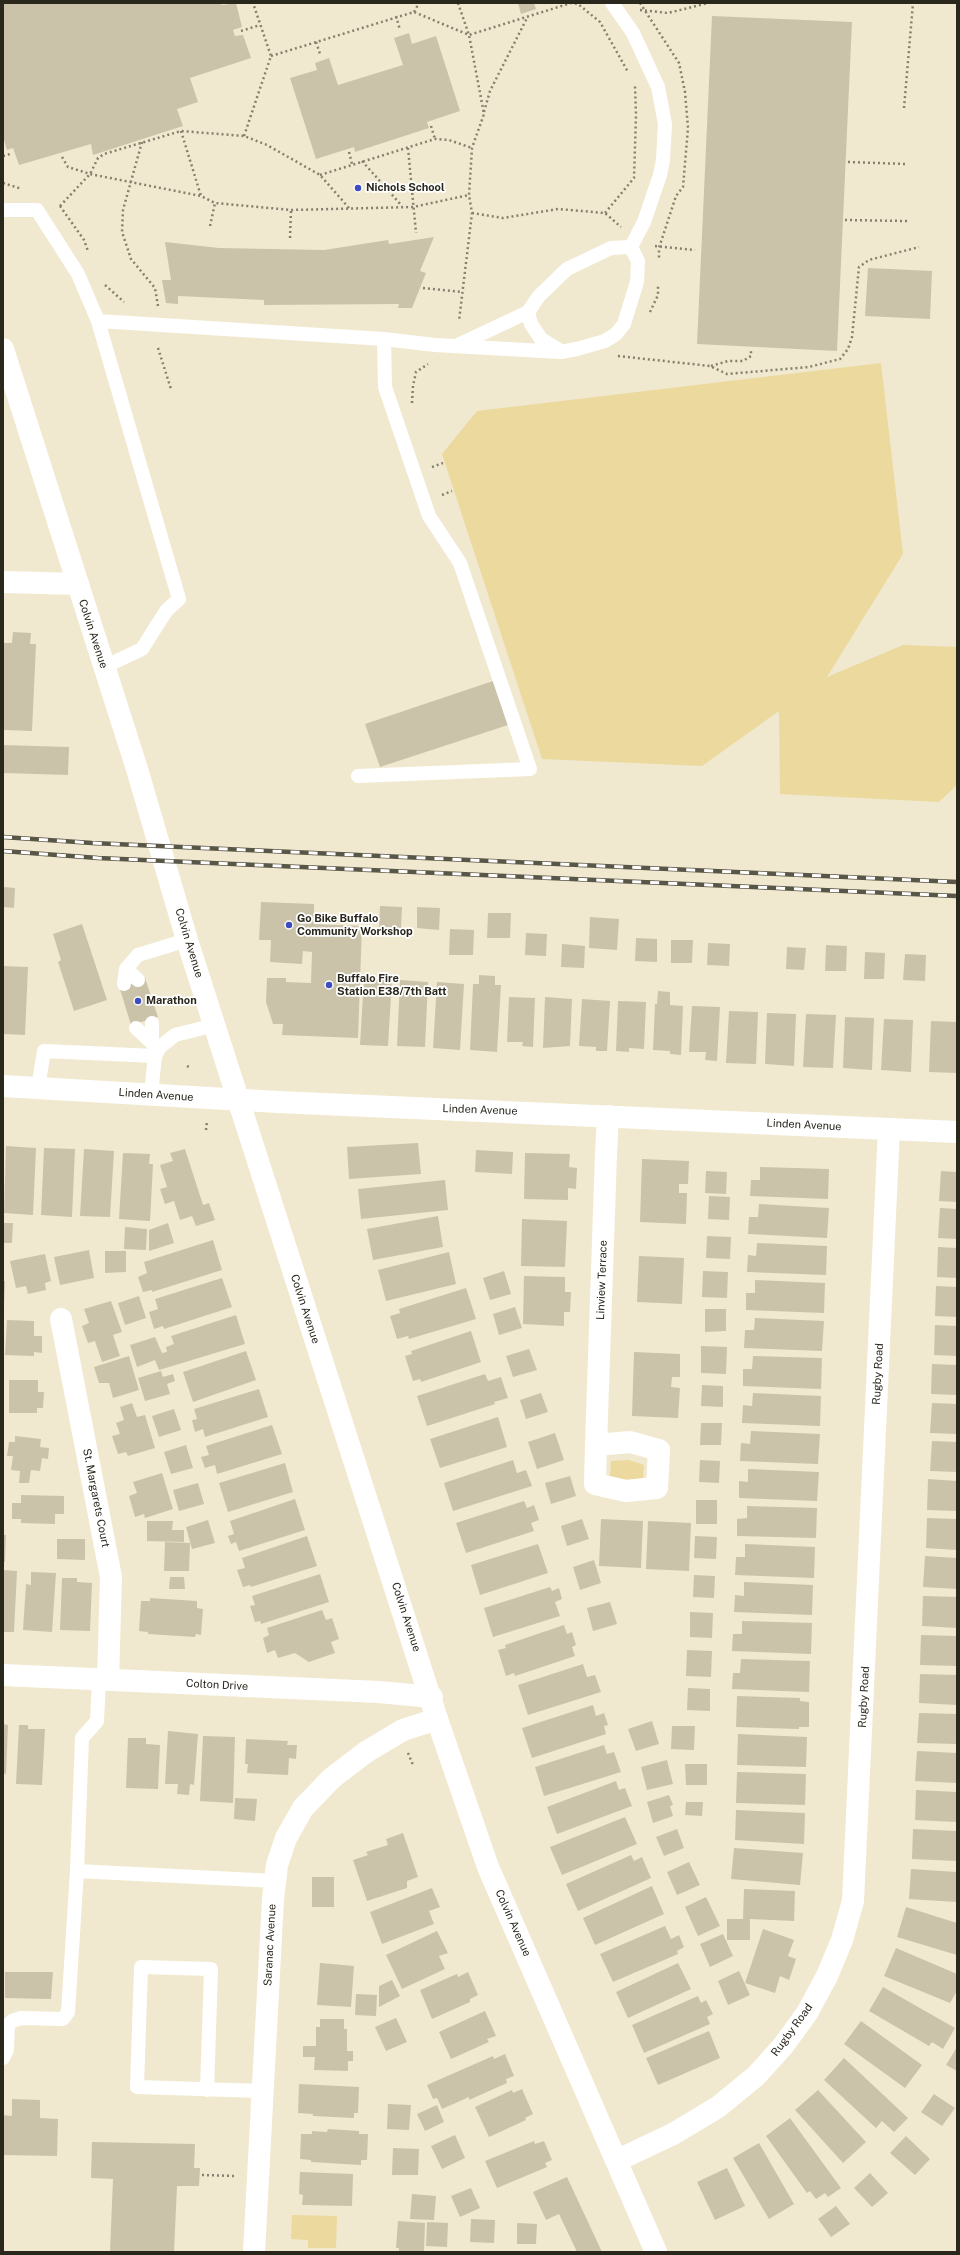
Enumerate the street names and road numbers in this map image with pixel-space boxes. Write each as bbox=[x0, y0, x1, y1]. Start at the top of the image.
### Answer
street label: Colvin Avenue bbox=[76, 598, 110, 670]
street label: Colvin Avenue bbox=[172, 907, 206, 979]
street label: Linden Avenue bbox=[118, 1086, 194, 1104]
street label: Linden Avenue bbox=[442, 1102, 518, 1118]
street label: Linden Avenue bbox=[766, 1116, 842, 1134]
street label: Linview Terrace bbox=[594, 1240, 610, 1320]
street label: Colvin Avenue bbox=[288, 1273, 322, 1345]
street label: Rugby Road bbox=[870, 1343, 886, 1405]
street label: St. Margarets Court bbox=[80, 1447, 112, 1549]
street label: Colvin Avenue bbox=[389, 1581, 423, 1653]
street label: Rugby Road bbox=[856, 1666, 872, 1728]
street label: Colton Drive bbox=[186, 1677, 248, 1693]
street label: Colvin Avenue bbox=[492, 1887, 534, 1959]
street label: Saranac Avenue bbox=[261, 1903, 279, 1987]
street label: Rugby Road bbox=[769, 2001, 815, 2059]

